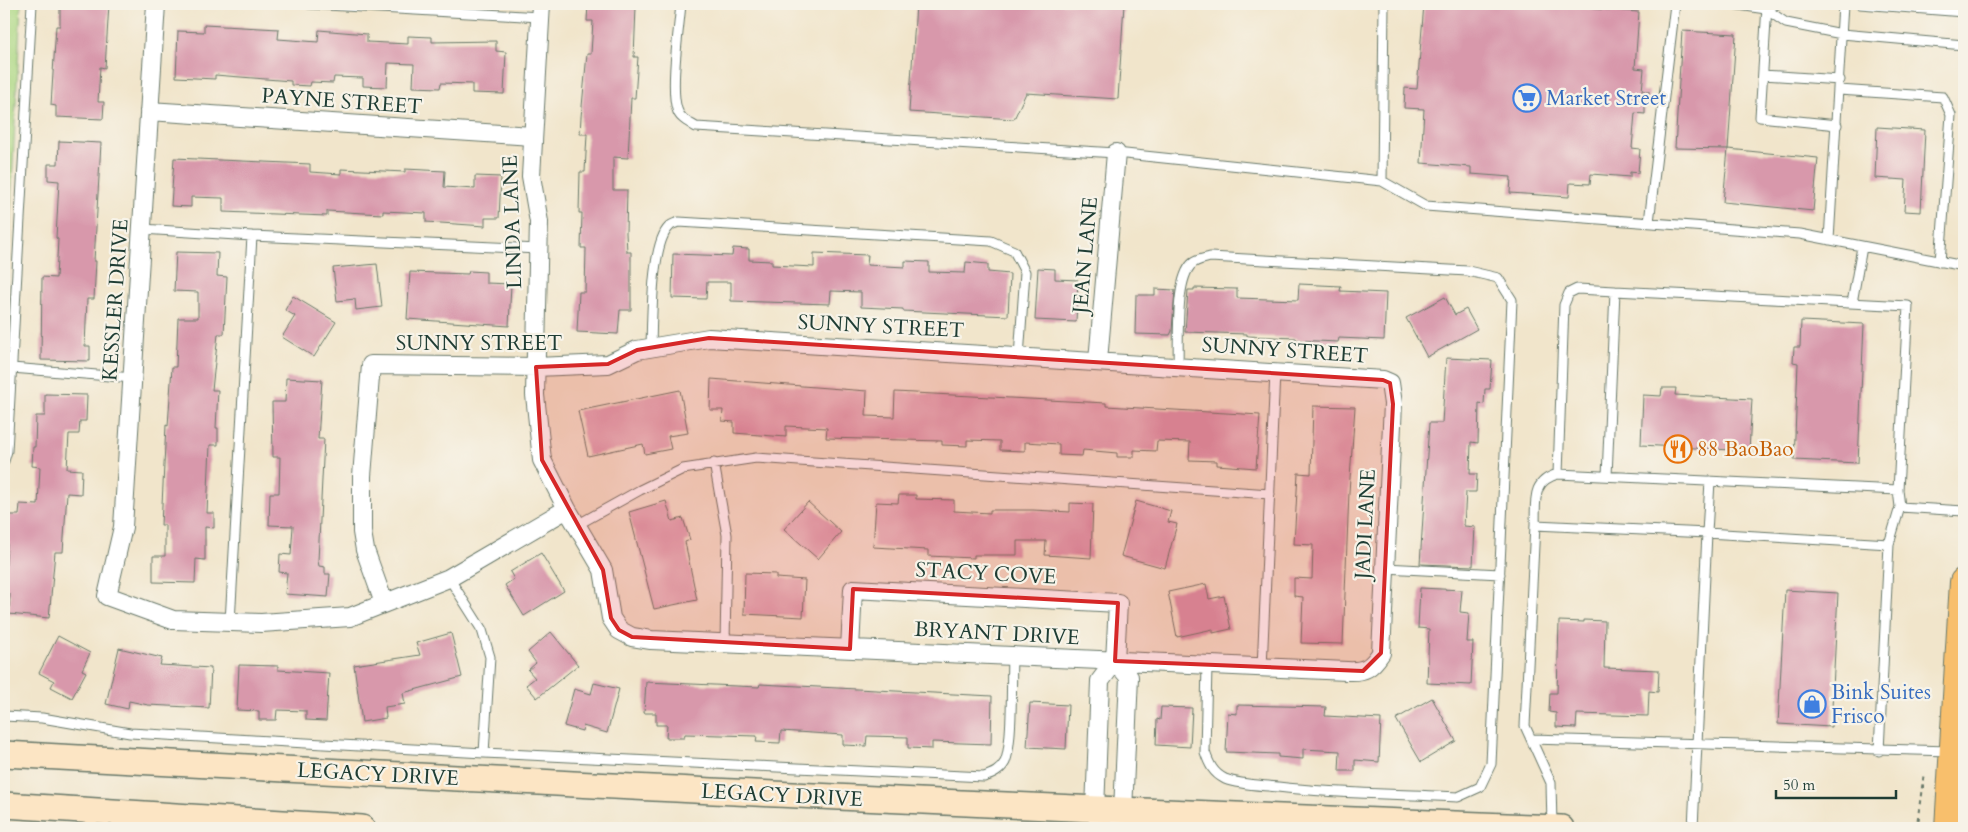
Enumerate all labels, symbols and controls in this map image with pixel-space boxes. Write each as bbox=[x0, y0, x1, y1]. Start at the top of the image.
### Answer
street label: PAYNE STREET bbox=[260, 81, 423, 122]
supermarket icon: Market Street bbox=[1512, 83, 1542, 113]
place label: Market Street bbox=[1546, 84, 1666, 113]
street label: LINDA LANE bbox=[496, 155, 529, 289]
street label: JEAN LANE bbox=[1066, 195, 1105, 318]
street label: KESSLER DRIVE bbox=[95, 218, 136, 382]
street label: SUNNY STREET bbox=[797, 308, 965, 345]
street label: SUNNY STREET bbox=[396, 329, 562, 358]
street label: SUNNY STREET bbox=[1201, 330, 1369, 371]
restaurant icon: 88 BaoBao bbox=[1663, 434, 1693, 464]
place label: 88 BaoBao bbox=[1697, 435, 1794, 464]
street label: JADI LANE bbox=[1348, 468, 1383, 583]
street label: STACY COVE bbox=[915, 555, 1057, 592]
street label: BRYANT DRIVE bbox=[914, 615, 1080, 652]
place label: Bink Suites Frisco bbox=[1831, 678, 1931, 731]
shop icon: Bink Suites Frisco bbox=[1797, 689, 1827, 719]
street label: LEGACY DRIVE bbox=[296, 756, 460, 793]
scale bar bbox=[1776, 767, 1896, 799]
text: 50 m bbox=[1783, 775, 1815, 795]
street label: LEGACY DRIVE bbox=[700, 777, 864, 814]

